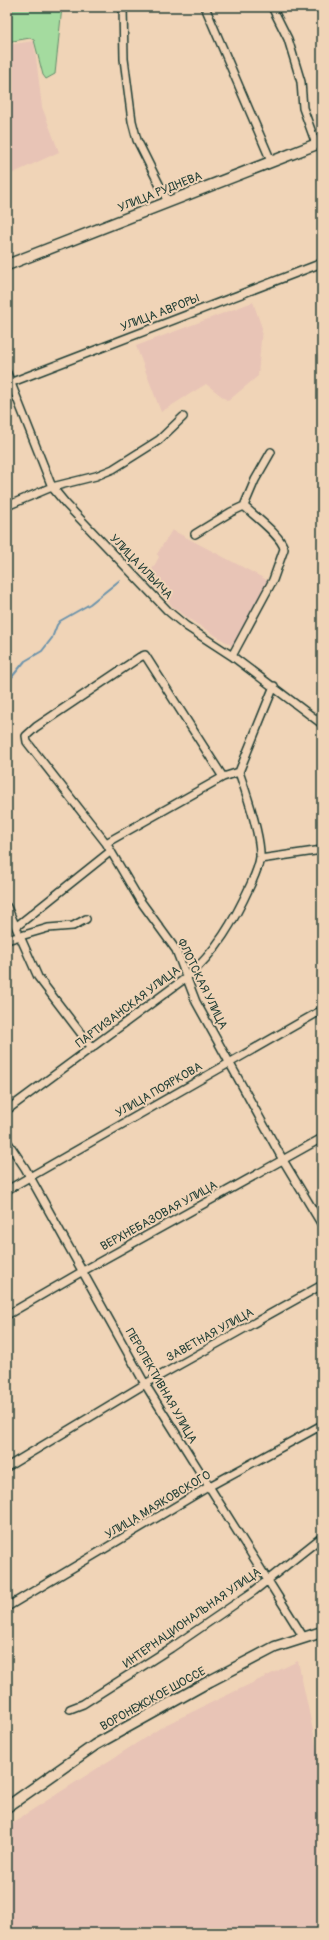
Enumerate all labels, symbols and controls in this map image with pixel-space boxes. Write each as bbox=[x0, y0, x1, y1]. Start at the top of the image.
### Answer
street label: УЛИЦА РУДНЕВА bbox=[116, 168, 204, 216]
street label: УЛИЦА АВРОРЫ bbox=[118, 291, 202, 335]
street label: УЛИЦА ИЛЬИЧА bbox=[106, 531, 176, 603]
street label: ФЛОТСКАЯ УЛИЦА bbox=[174, 936, 231, 1032]
street label: ПАРТИЗАНСКАЯ УЛИЦА bbox=[73, 963, 183, 1051]
street label: УЛИЦА ПОЯРКОВА bbox=[113, 1059, 205, 1121]
street label: ВЕРХНЕБАЗОВАЯ УЛИЦА bbox=[98, 1178, 220, 1254]
street label: ЗАВЕТНАЯ УЛИЦА bbox=[164, 1305, 256, 1365]
street label: ПЕРСПЕКТИВНАЯ УЛИЦА bbox=[122, 1326, 200, 1446]
street label: УЛИЦА МАЯКОВСКОГО bbox=[102, 1467, 214, 1542]
street label: ИНТЕРНАЦИОНАЛЬНАЯ УЛИЦА bbox=[120, 1564, 264, 1671]
street label: ВОРОНЕЖСКОЕ ШОССЕ bbox=[98, 1664, 208, 1734]

